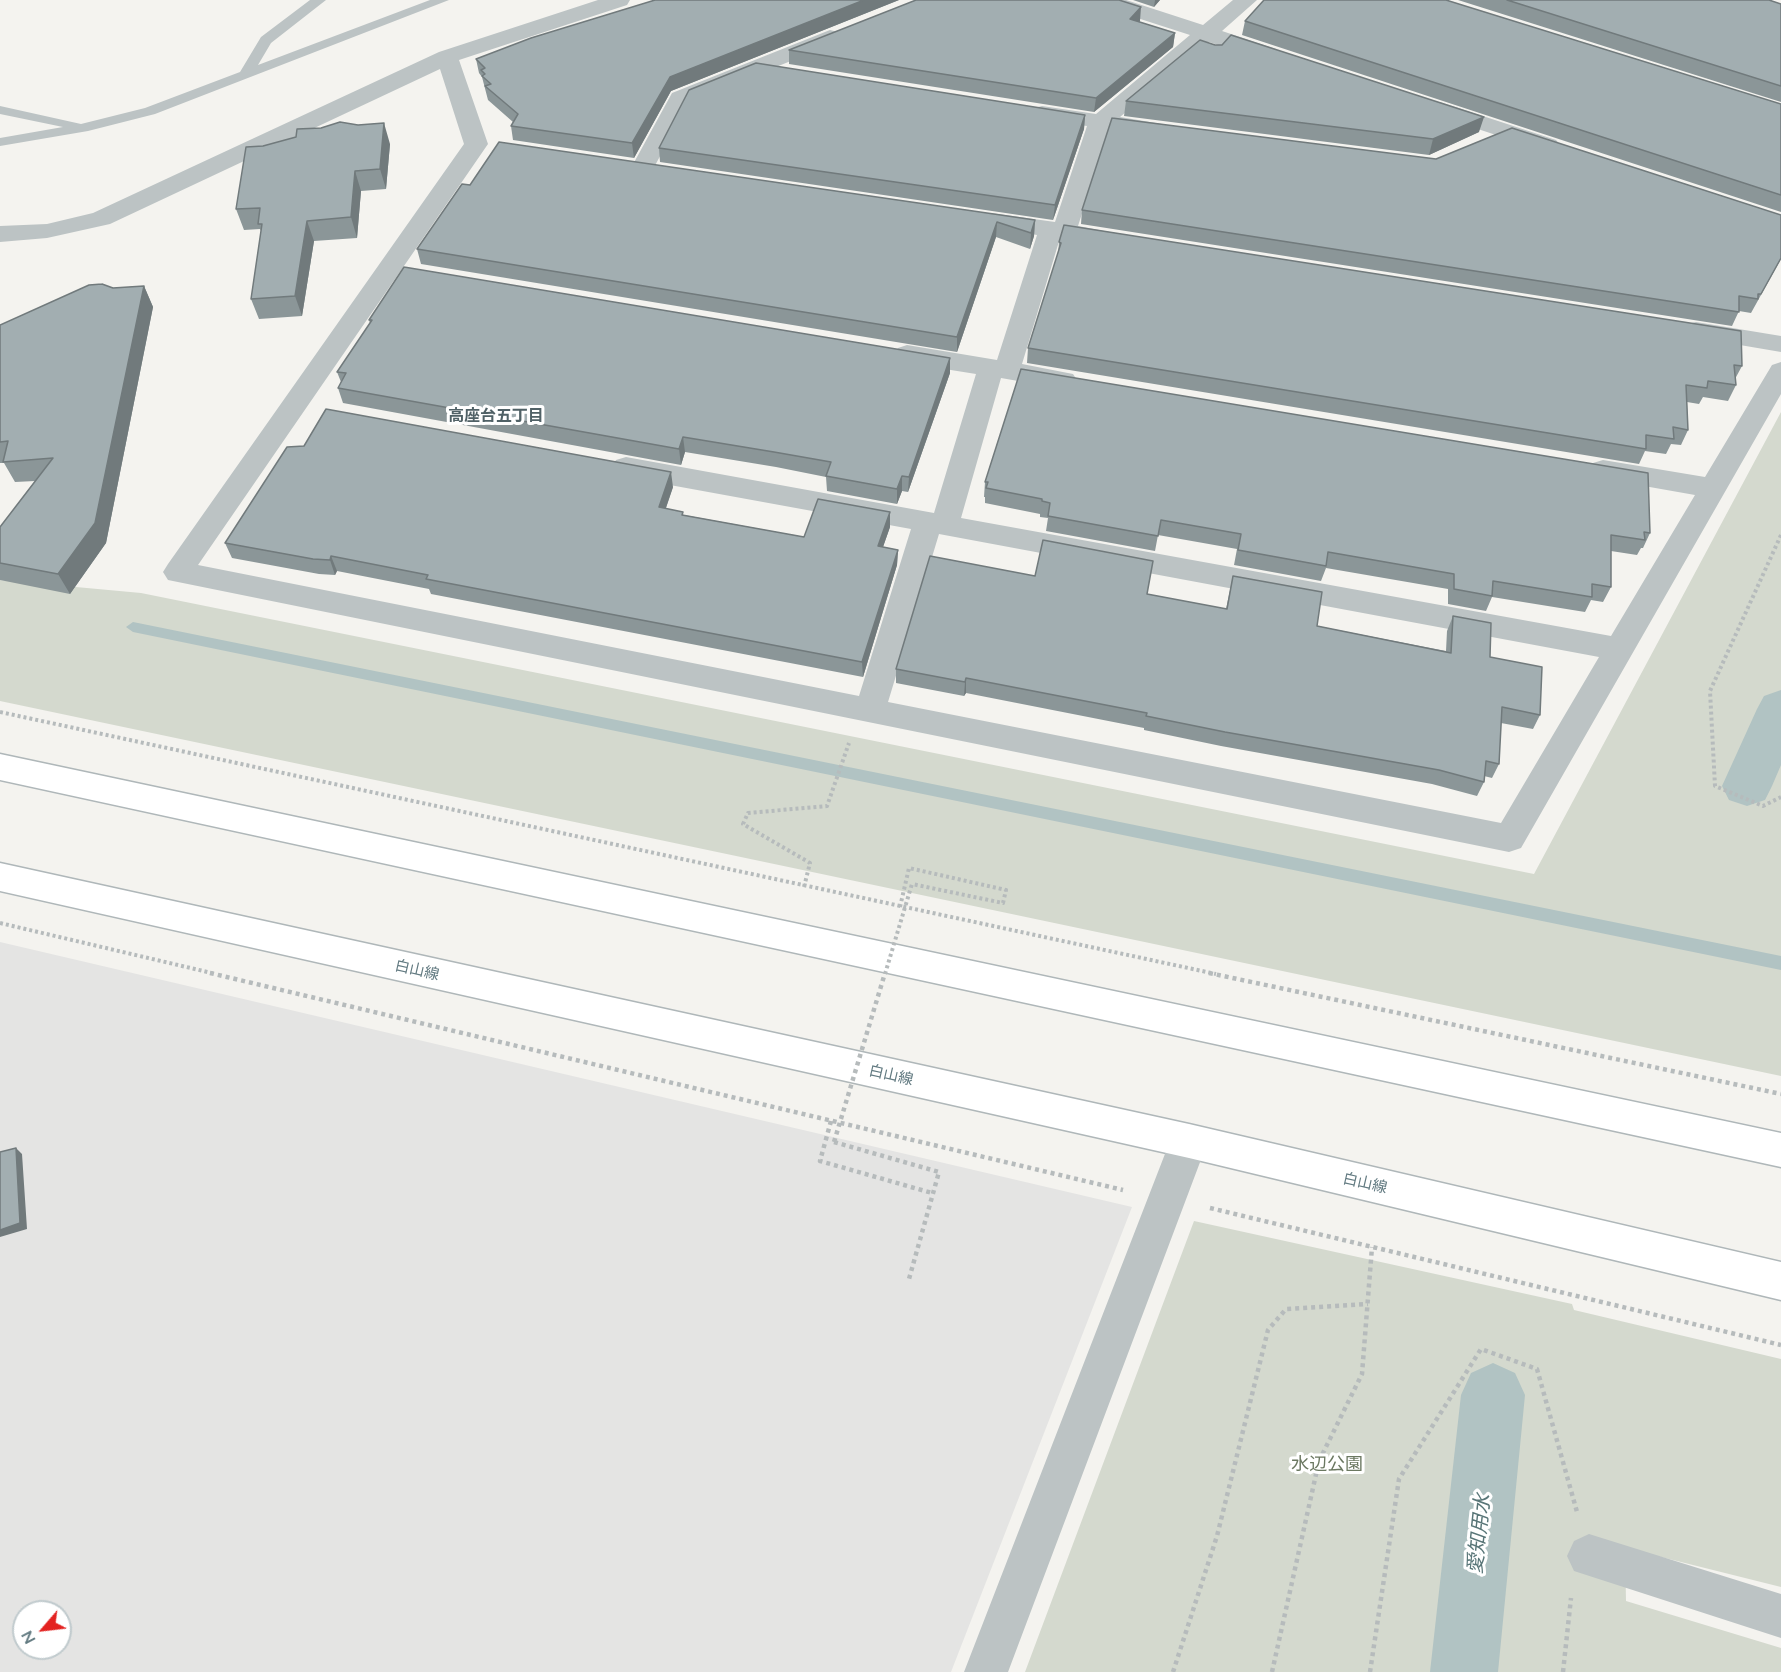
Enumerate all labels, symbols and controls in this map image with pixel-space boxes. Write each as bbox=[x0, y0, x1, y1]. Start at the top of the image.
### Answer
district label: 高座台五丁目 bbox=[448, 406, 544, 426]
street label: 白山線 bbox=[393, 956, 441, 984]
street label: 白山線 bbox=[867, 1061, 915, 1089]
street label: 白山線 bbox=[1341, 1169, 1389, 1197]
park label: 水辺公園 bbox=[1291, 1453, 1363, 1475]
water label: 愛知用水 bbox=[1463, 1493, 1495, 1575]
north arrow bbox=[12, 1600, 72, 1660]
text: N bbox=[16, 1628, 39, 1648]

